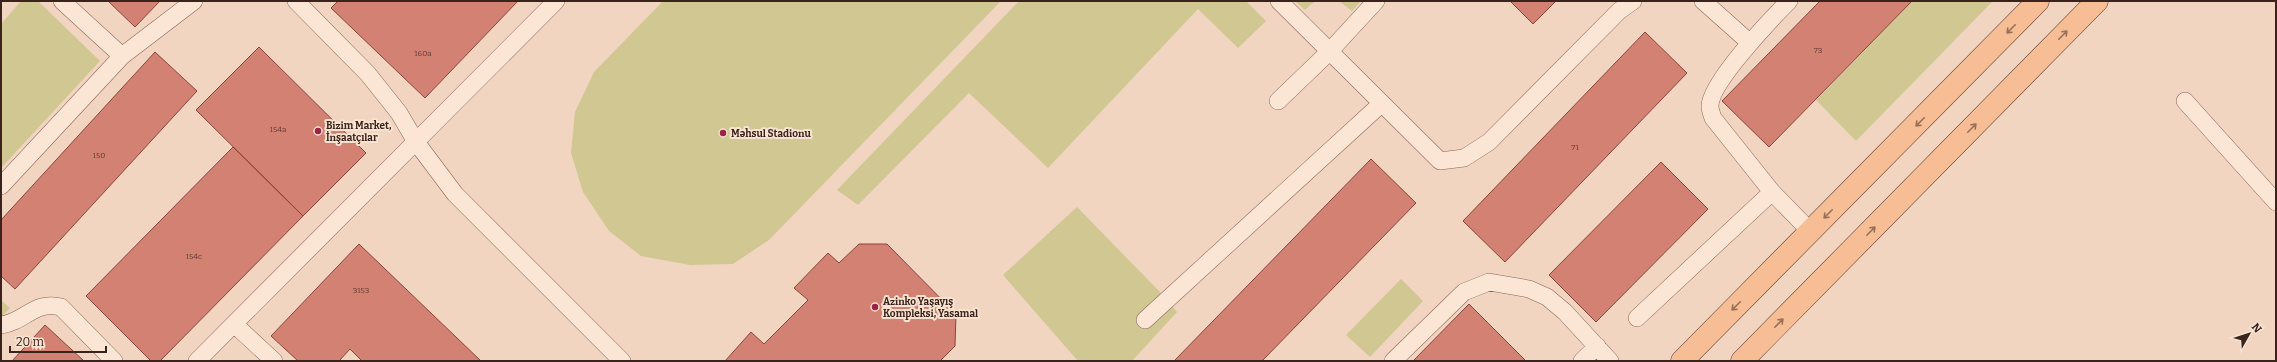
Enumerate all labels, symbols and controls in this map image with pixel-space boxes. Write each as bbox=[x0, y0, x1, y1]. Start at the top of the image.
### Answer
one-way arrow bbox=[2006, 24, 2016, 34]
one-way arrow bbox=[2058, 30, 2068, 40]
house number: 73 bbox=[1814, 46, 1823, 55]
house number: 160a bbox=[414, 49, 432, 58]
one-way arrow bbox=[1915, 117, 1924, 127]
place label: Bizim Market, İnşaatçılar bbox=[326, 120, 392, 144]
one-way arrow bbox=[1967, 123, 1977, 133]
house number: 154a bbox=[270, 125, 287, 134]
marker: Bizim Market, İnşaatçılar bbox=[313, 126, 323, 136]
marker: Məhsul Stadionu bbox=[718, 128, 728, 138]
place label: Məhsul Stadionu bbox=[731, 128, 811, 140]
house number: 71 bbox=[1571, 143, 1579, 152]
house number: 150 bbox=[93, 151, 105, 160]
one-way arrow bbox=[1824, 209, 1833, 219]
one-way arrow bbox=[1866, 226, 1876, 236]
house number: 154c bbox=[186, 252, 202, 261]
house number: 3153 bbox=[353, 286, 370, 295]
place label: Azinko Yaşayış Kompleksi, Yasamal bbox=[883, 296, 978, 320]
one-way arrow bbox=[1731, 301, 1741, 311]
marker: Azinko Yaşayış Kompleksi, Yasamal bbox=[870, 302, 880, 312]
north arrow bbox=[2229, 314, 2269, 354]
one-way arrow bbox=[1774, 318, 1784, 328]
text: N bbox=[2249, 321, 2264, 336]
scale bar bbox=[10, 328, 106, 354]
text: 20 m bbox=[16, 335, 45, 349]

